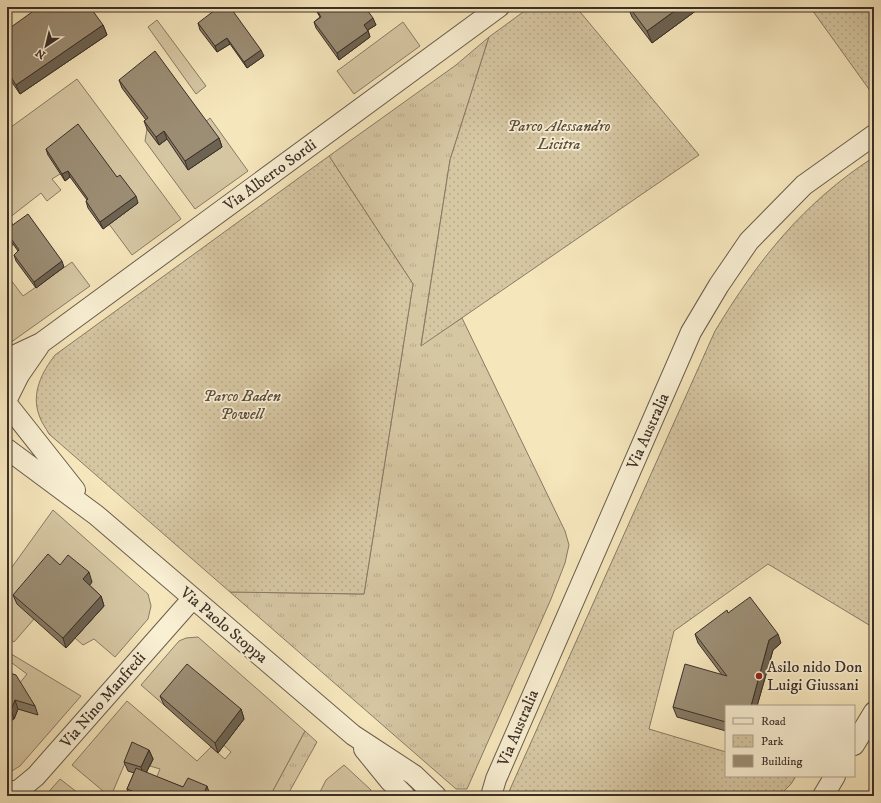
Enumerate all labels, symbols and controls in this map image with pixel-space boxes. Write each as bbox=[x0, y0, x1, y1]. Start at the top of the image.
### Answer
north arrow bbox=[26, 26, 66, 66]
text: N bbox=[33, 45, 49, 62]
park label: Parco Alessandro Licitra bbox=[507, 116, 611, 154]
street label: Via Alberto Sordi bbox=[219, 135, 320, 216]
park label: Parco Baden Powell bbox=[203, 386, 281, 424]
street label: Via Australia bbox=[622, 390, 674, 473]
street label: Via Paolo Stoppa bbox=[175, 582, 272, 668]
street label: Via Nino Manfredi bbox=[55, 648, 150, 753]
place label: Asilo nido Don Luigi Giussani bbox=[767, 657, 863, 695]
marker: Asilo nido Don Luigi Giussani bbox=[754, 671, 764, 681]
street label: Via Australia bbox=[493, 687, 543, 770]
legend bbox=[725, 705, 855, 777]
text: Road bbox=[761, 714, 786, 729]
text: Park bbox=[761, 734, 783, 749]
text: Building bbox=[761, 754, 802, 769]

